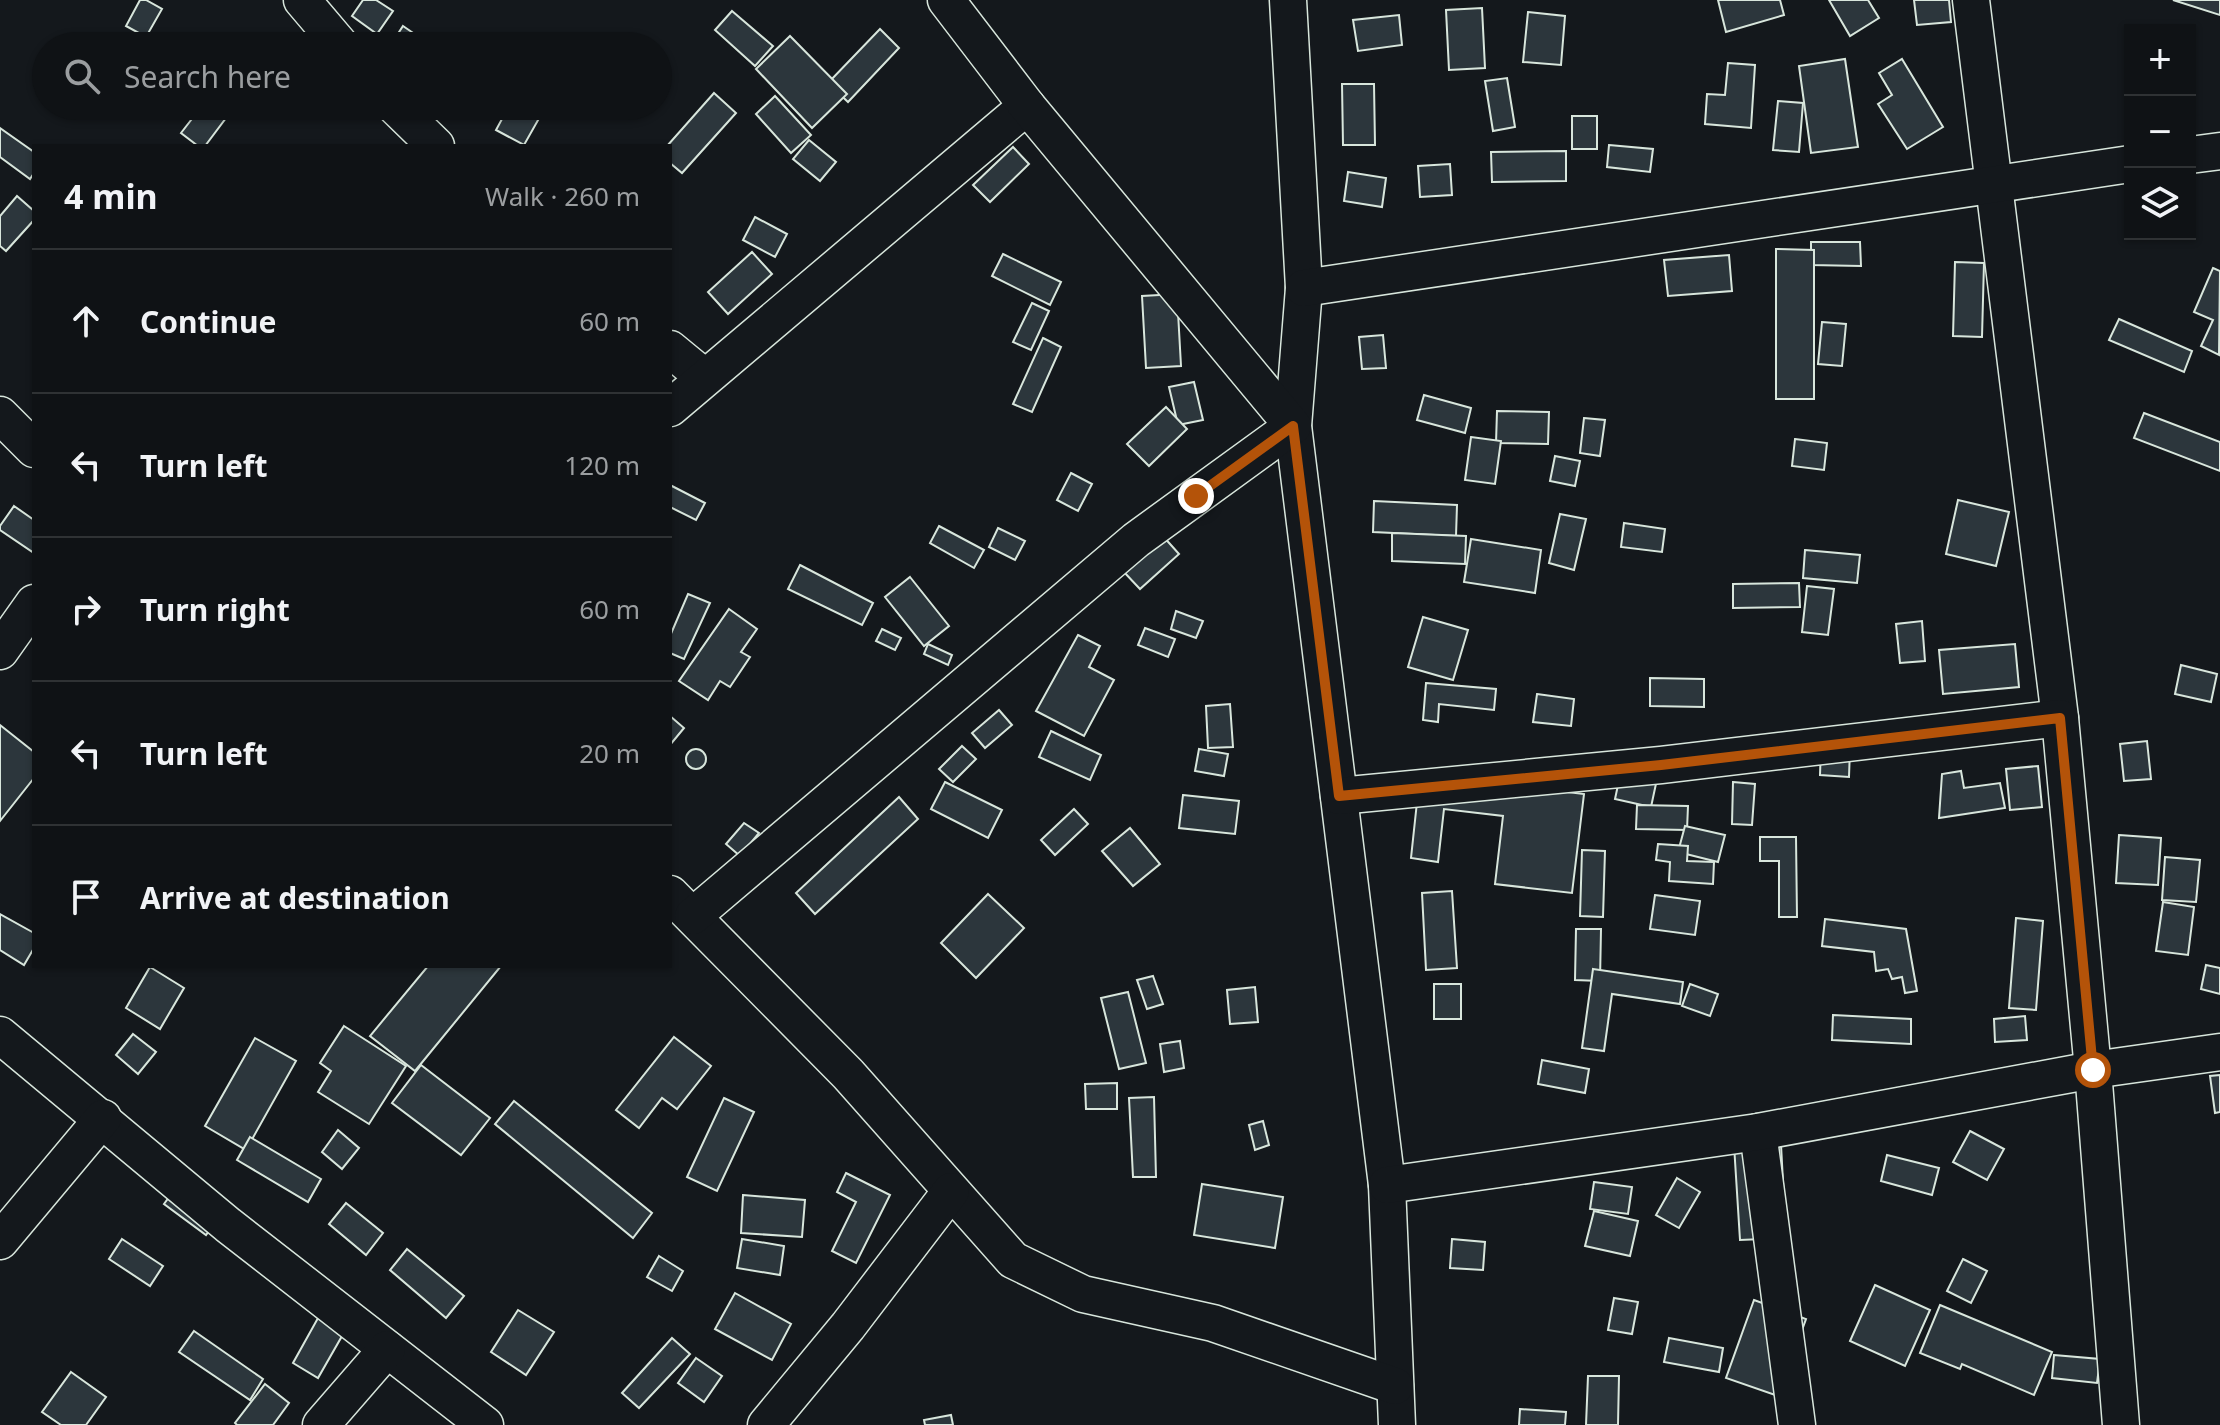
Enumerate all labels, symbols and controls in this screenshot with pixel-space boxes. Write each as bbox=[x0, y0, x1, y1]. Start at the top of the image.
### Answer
map controls bbox=[2124, 24, 2196, 240]
button: + bbox=[2124, 24, 2196, 96]
search box bbox=[32, 32, 672, 120]
icon: search bbox=[60, 54, 104, 98]
text: Search here bbox=[124, 56, 291, 97]
button: − bbox=[2124, 96, 2196, 168]
button: layers bbox=[2124, 168, 2196, 240]
text: 4 min bbox=[64, 173, 158, 219]
text: Walk · 260 m bbox=[485, 178, 640, 214]
icon: ahead bbox=[64, 299, 108, 343]
text: Continue bbox=[140, 301, 276, 342]
text: 60 m bbox=[579, 303, 640, 339]
icon: left bbox=[64, 443, 108, 487]
text: Turn left bbox=[140, 445, 268, 486]
text: 120 m bbox=[564, 447, 640, 483]
route end bbox=[1178, 478, 1214, 514]
icon: right bbox=[64, 587, 108, 631]
text: Turn right bbox=[140, 589, 290, 630]
text: 60 m bbox=[579, 591, 640, 627]
icon: left bbox=[64, 731, 108, 775]
text: Turn left bbox=[140, 733, 268, 774]
text: 20 m bbox=[579, 735, 640, 771]
icon: arrive bbox=[64, 875, 108, 919]
text: Arrive at destination bbox=[140, 877, 450, 918]
route start bbox=[2075, 1052, 2111, 1088]

